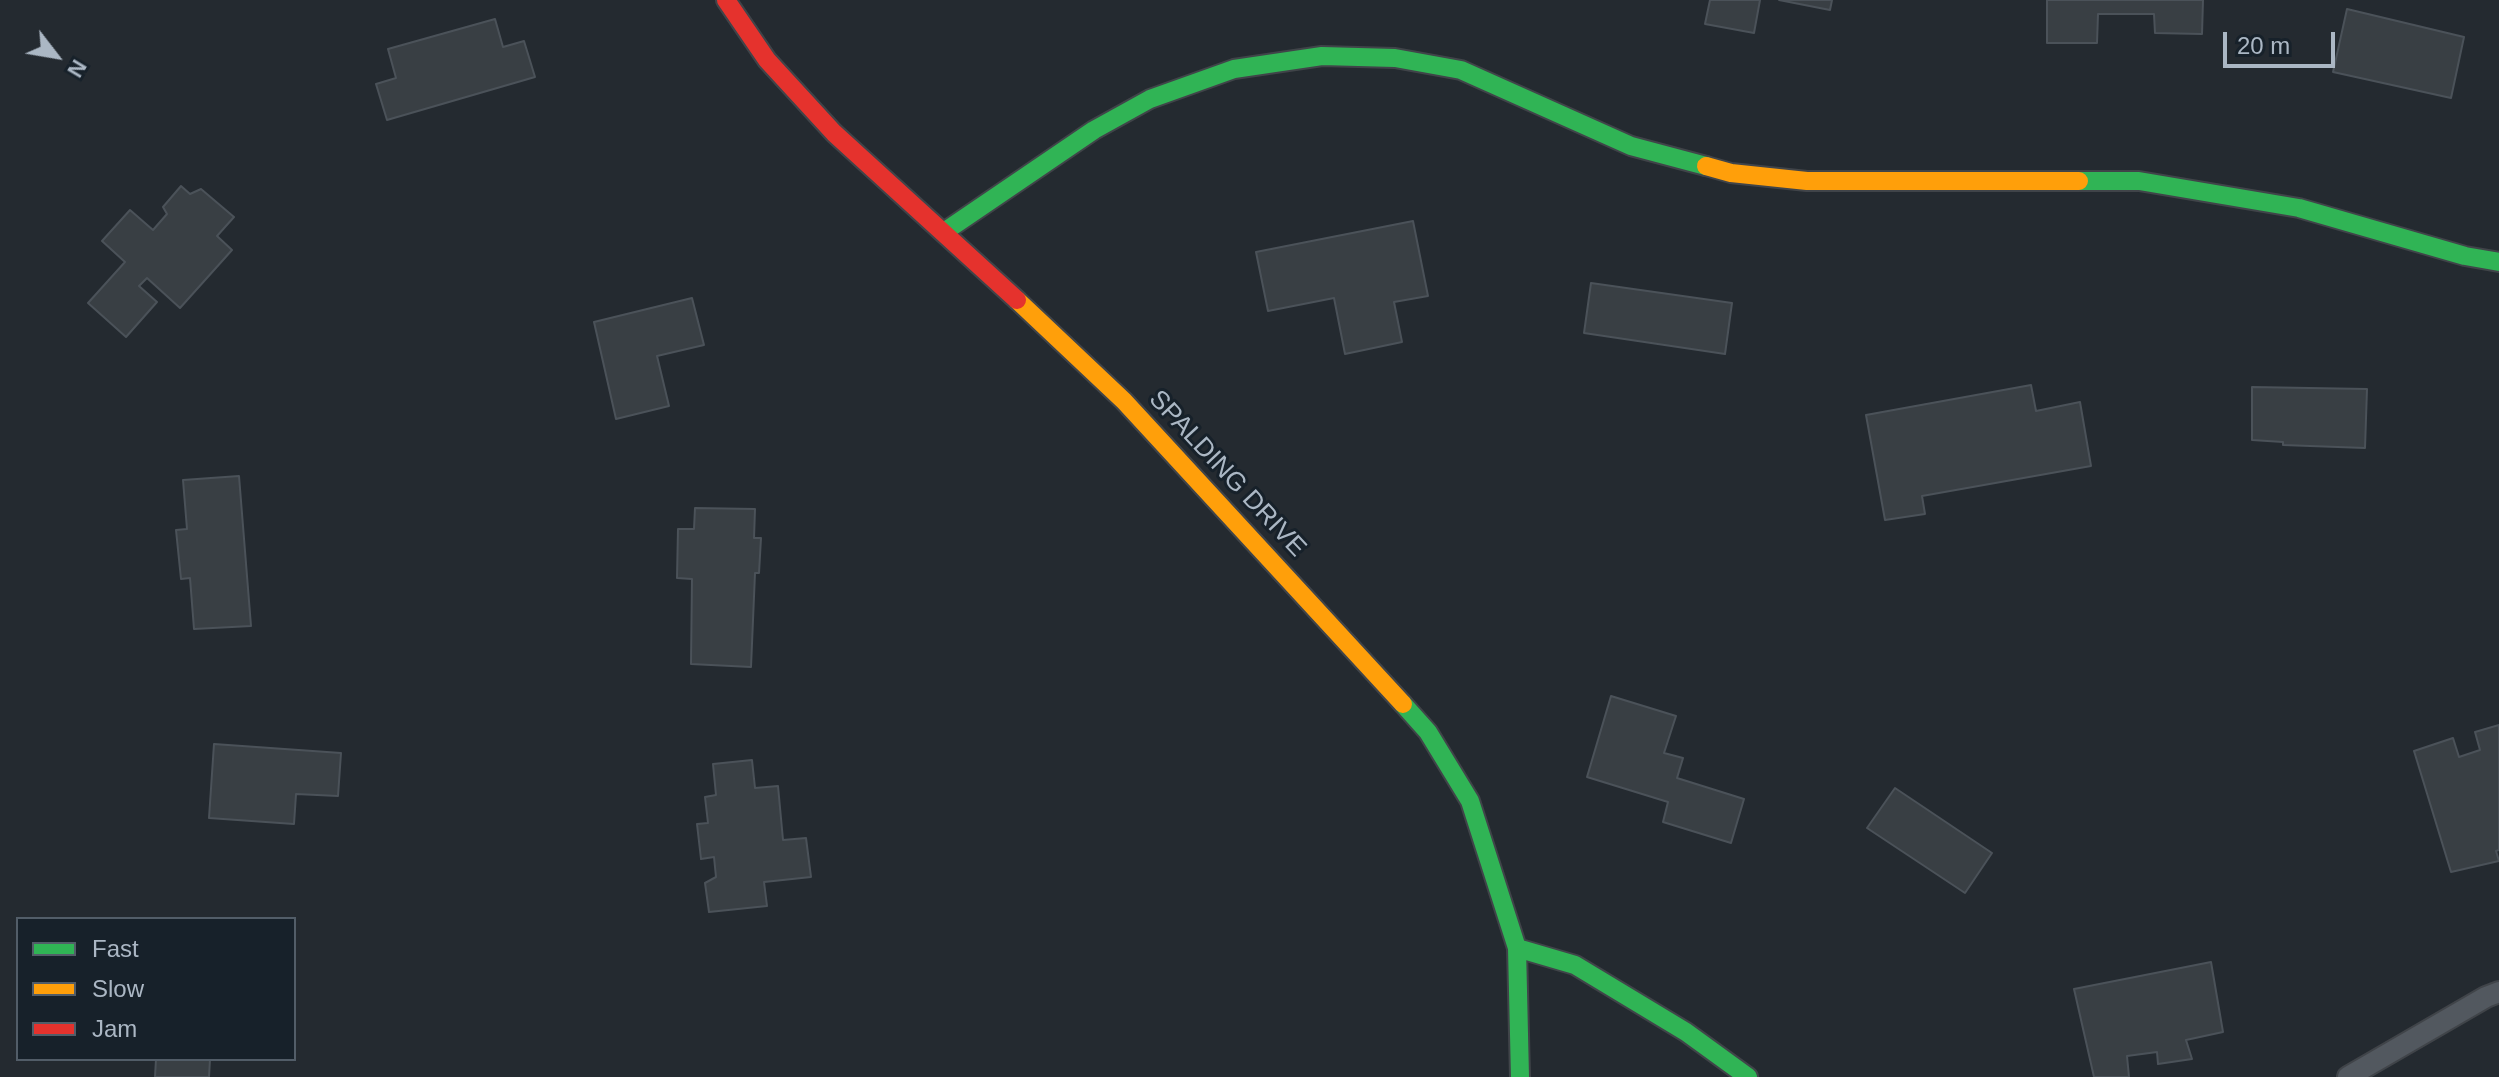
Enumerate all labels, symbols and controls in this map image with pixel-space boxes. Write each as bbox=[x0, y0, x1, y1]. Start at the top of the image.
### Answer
north arrow bbox=[16, 16, 96, 96]
scale bar bbox=[2227, 16, 2339, 66]
text: 20 m bbox=[2237, 32, 2290, 59]
text: N bbox=[62, 55, 92, 82]
street label: SPALDING DRIVE bbox=[1142, 384, 1312, 564]
legend bbox=[16, 917, 296, 1061]
text: Fast bbox=[92, 935, 139, 962]
text: Slow bbox=[92, 975, 144, 1002]
text: Jam bbox=[92, 1015, 137, 1042]

